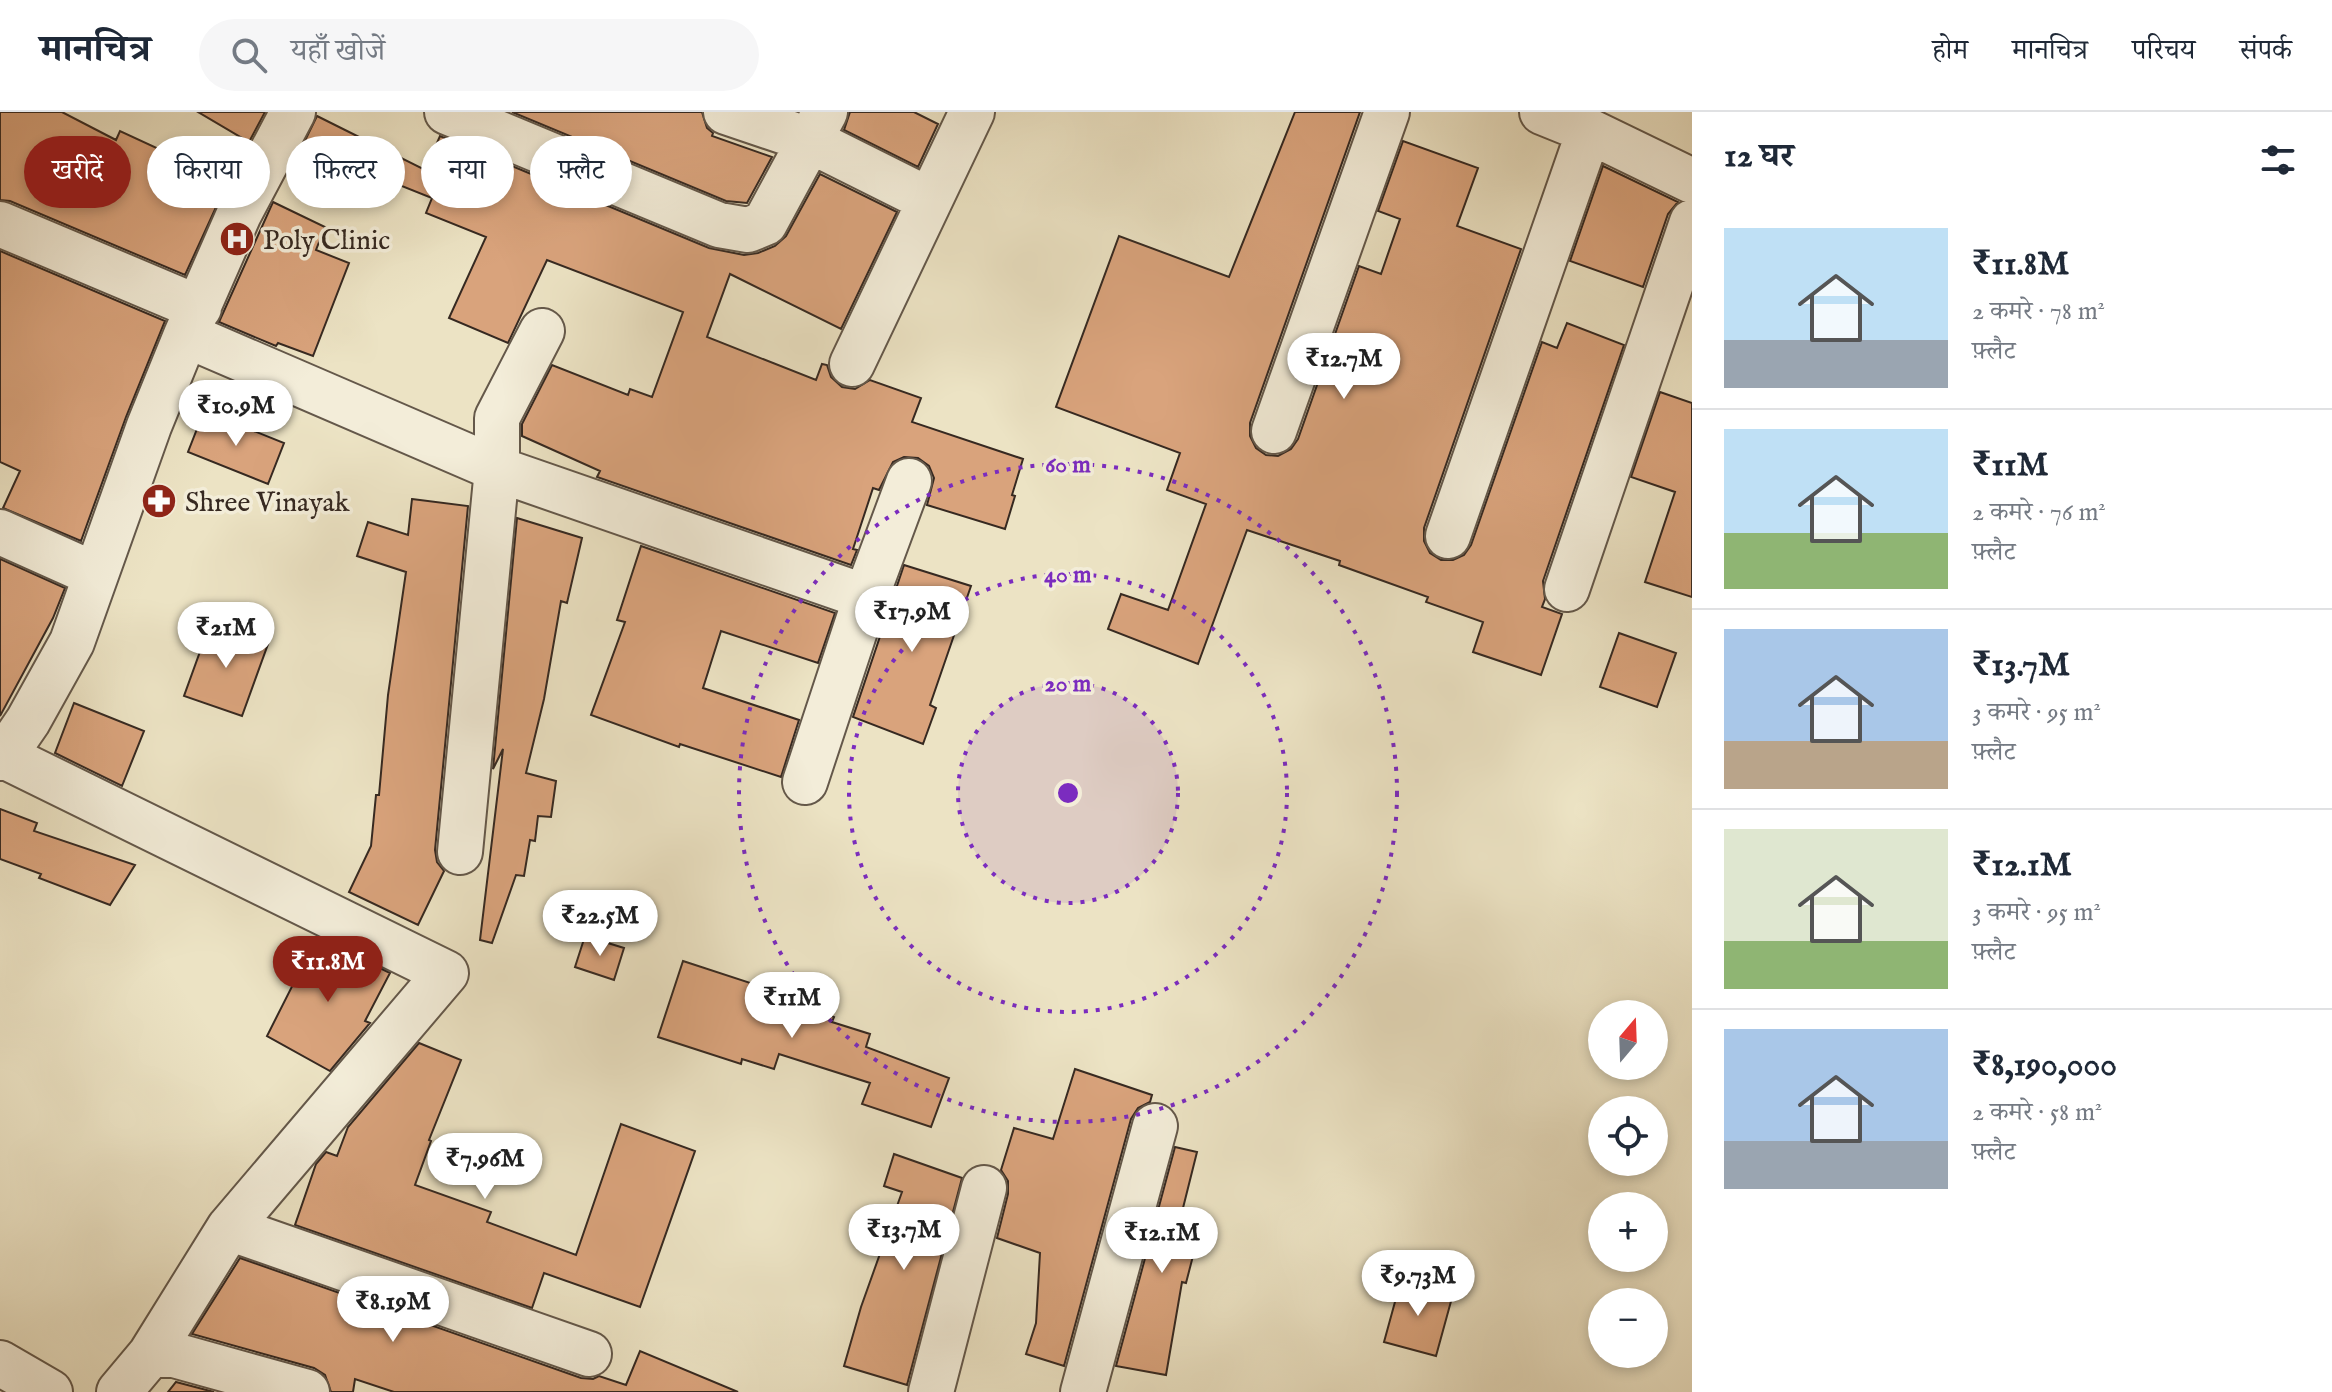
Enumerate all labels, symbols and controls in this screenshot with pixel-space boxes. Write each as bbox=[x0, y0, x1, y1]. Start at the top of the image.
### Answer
search box bbox=[199, 19, 759, 91]
text: मानचित्र bbox=[40, 27, 151, 75]
icon: search bbox=[227, 33, 271, 77]
text: यहाँ खोजें bbox=[291, 33, 385, 71]
text: होम bbox=[1932, 34, 1968, 69]
text: मानचित्र bbox=[2012, 34, 2088, 69]
text: परिचय bbox=[2132, 34, 2195, 69]
text: संपर्क bbox=[2239, 34, 2292, 69]
text: 12 घर bbox=[1724, 135, 1794, 178]
chip: खरीदें bbox=[24, 136, 131, 208]
chip: किराया bbox=[147, 136, 270, 208]
chip: फ़िल्टर bbox=[286, 136, 405, 208]
chip: नया bbox=[421, 136, 514, 208]
chip: फ़्लैट bbox=[530, 136, 632, 208]
icon: filters bbox=[2256, 138, 2300, 182]
hospital icon: Poly Clinic bbox=[218, 220, 256, 258]
place label: Poly Clinic bbox=[263, 224, 390, 259]
text: ₹11.8M bbox=[1972, 243, 2069, 286]
icon: home bbox=[1788, 260, 1884, 356]
text: 2 कमरे · 78 m² bbox=[1972, 295, 2105, 328]
pin: ₹12.7M bbox=[1279, 333, 1409, 401]
text: फ़्लैट bbox=[1972, 335, 2015, 368]
text: ₹12.7M bbox=[1305, 342, 1383, 375]
pin: ₹10.9M bbox=[171, 380, 301, 448]
text: ₹10.9M bbox=[197, 389, 275, 422]
text: ₹11M bbox=[1972, 444, 2049, 487]
text: 60 m bbox=[1045, 450, 1091, 481]
icon: home bbox=[1788, 461, 1884, 557]
pharmacy icon: Shree Vinayak bbox=[140, 482, 178, 520]
place label: Shree Vinayak bbox=[185, 486, 351, 521]
text: 2 कमरे · 76 m² bbox=[1972, 496, 2106, 529]
text: फ़्लैट bbox=[1972, 536, 2015, 569]
text: 40 m bbox=[1044, 560, 1092, 591]
pin: ₹17.9M bbox=[847, 586, 977, 654]
text: ₹17.9M bbox=[873, 595, 951, 628]
pin: ₹21M bbox=[179, 602, 273, 670]
text: ₹21M bbox=[195, 611, 257, 644]
text: ₹13.7M bbox=[1972, 644, 2070, 687]
icon: home bbox=[1788, 661, 1884, 757]
text: 20 m bbox=[1045, 669, 1092, 700]
text: 3 कमरे · 95 m² bbox=[1972, 696, 2101, 729]
text: फ़्लैट bbox=[1972, 736, 2015, 769]
centre of rings bbox=[1054, 779, 1082, 807]
text: ₹12.1M bbox=[1972, 844, 2072, 887]
icon: home bbox=[1788, 861, 1884, 957]
pin: ₹22.5M bbox=[535, 890, 665, 958]
text: 3 कमरे · 95 m² bbox=[1972, 896, 2101, 929]
text: ₹22.5M bbox=[561, 899, 639, 932]
pin: ₹11.8M bbox=[263, 936, 393, 1004]
text: फ़्लैट bbox=[1972, 936, 2015, 969]
text: ₹11.8M bbox=[291, 945, 365, 978]
pin: ₹11M bbox=[745, 972, 839, 1040]
text: ₹11M bbox=[763, 981, 821, 1014]
north arrow bbox=[1588, 1000, 1668, 1080]
map controls bbox=[1588, 1000, 1668, 1368]
text: ₹8,190,000 bbox=[1972, 1044, 2117, 1087]
icon: home bbox=[1788, 1061, 1884, 1157]
button: locate bbox=[1588, 1096, 1668, 1176]
text: 2 कमरे · 58 m² bbox=[1972, 1096, 2102, 1129]
pin: ₹7.96M bbox=[420, 1133, 550, 1201]
text: फ़्लैट bbox=[1972, 1136, 2015, 1169]
text: ₹7.96M bbox=[445, 1142, 525, 1175]
button: + bbox=[1588, 1192, 1668, 1272]
pin: ₹13.7M bbox=[839, 1204, 969, 1272]
pin: ₹12.1M bbox=[1097, 1207, 1227, 1275]
text: ₹13.7M bbox=[867, 1213, 941, 1246]
text: ₹12.1M bbox=[1124, 1216, 1200, 1249]
pin: ₹9.73M bbox=[1353, 1250, 1483, 1318]
text: ₹9.73M bbox=[1380, 1259, 1456, 1292]
pin: ₹8.19M bbox=[328, 1276, 458, 1344]
text: ₹8.19M bbox=[355, 1285, 431, 1318]
button: − bbox=[1588, 1288, 1668, 1368]

